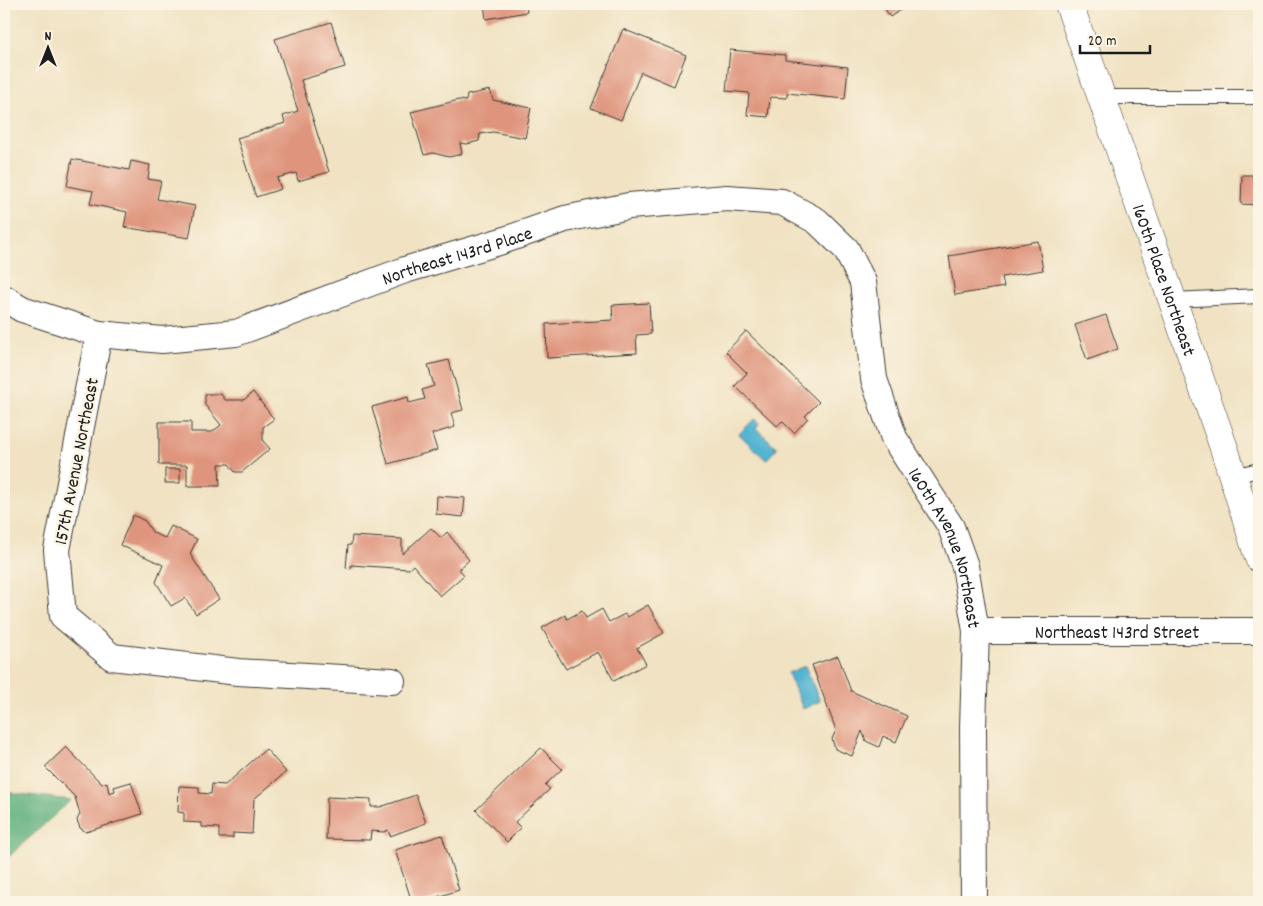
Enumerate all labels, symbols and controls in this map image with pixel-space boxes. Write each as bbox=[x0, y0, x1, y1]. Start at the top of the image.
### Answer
north arrow bbox=[22, 22, 72, 72]
scale bar bbox=[1080, 22, 1150, 54]
text: N bbox=[45, 27, 52, 47]
text: 20 m bbox=[1088, 31, 1116, 53]
street label: 160th Place Northeast bbox=[1123, 201, 1201, 361]
street label: Northeast 143rd Place bbox=[379, 221, 537, 294]
street label: 157th Avenue Northeast bbox=[49, 376, 108, 547]
street label: 160th Avenue Northeast bbox=[899, 463, 985, 631]
street label: Northeast 143rd Street bbox=[1035, 621, 1199, 648]

